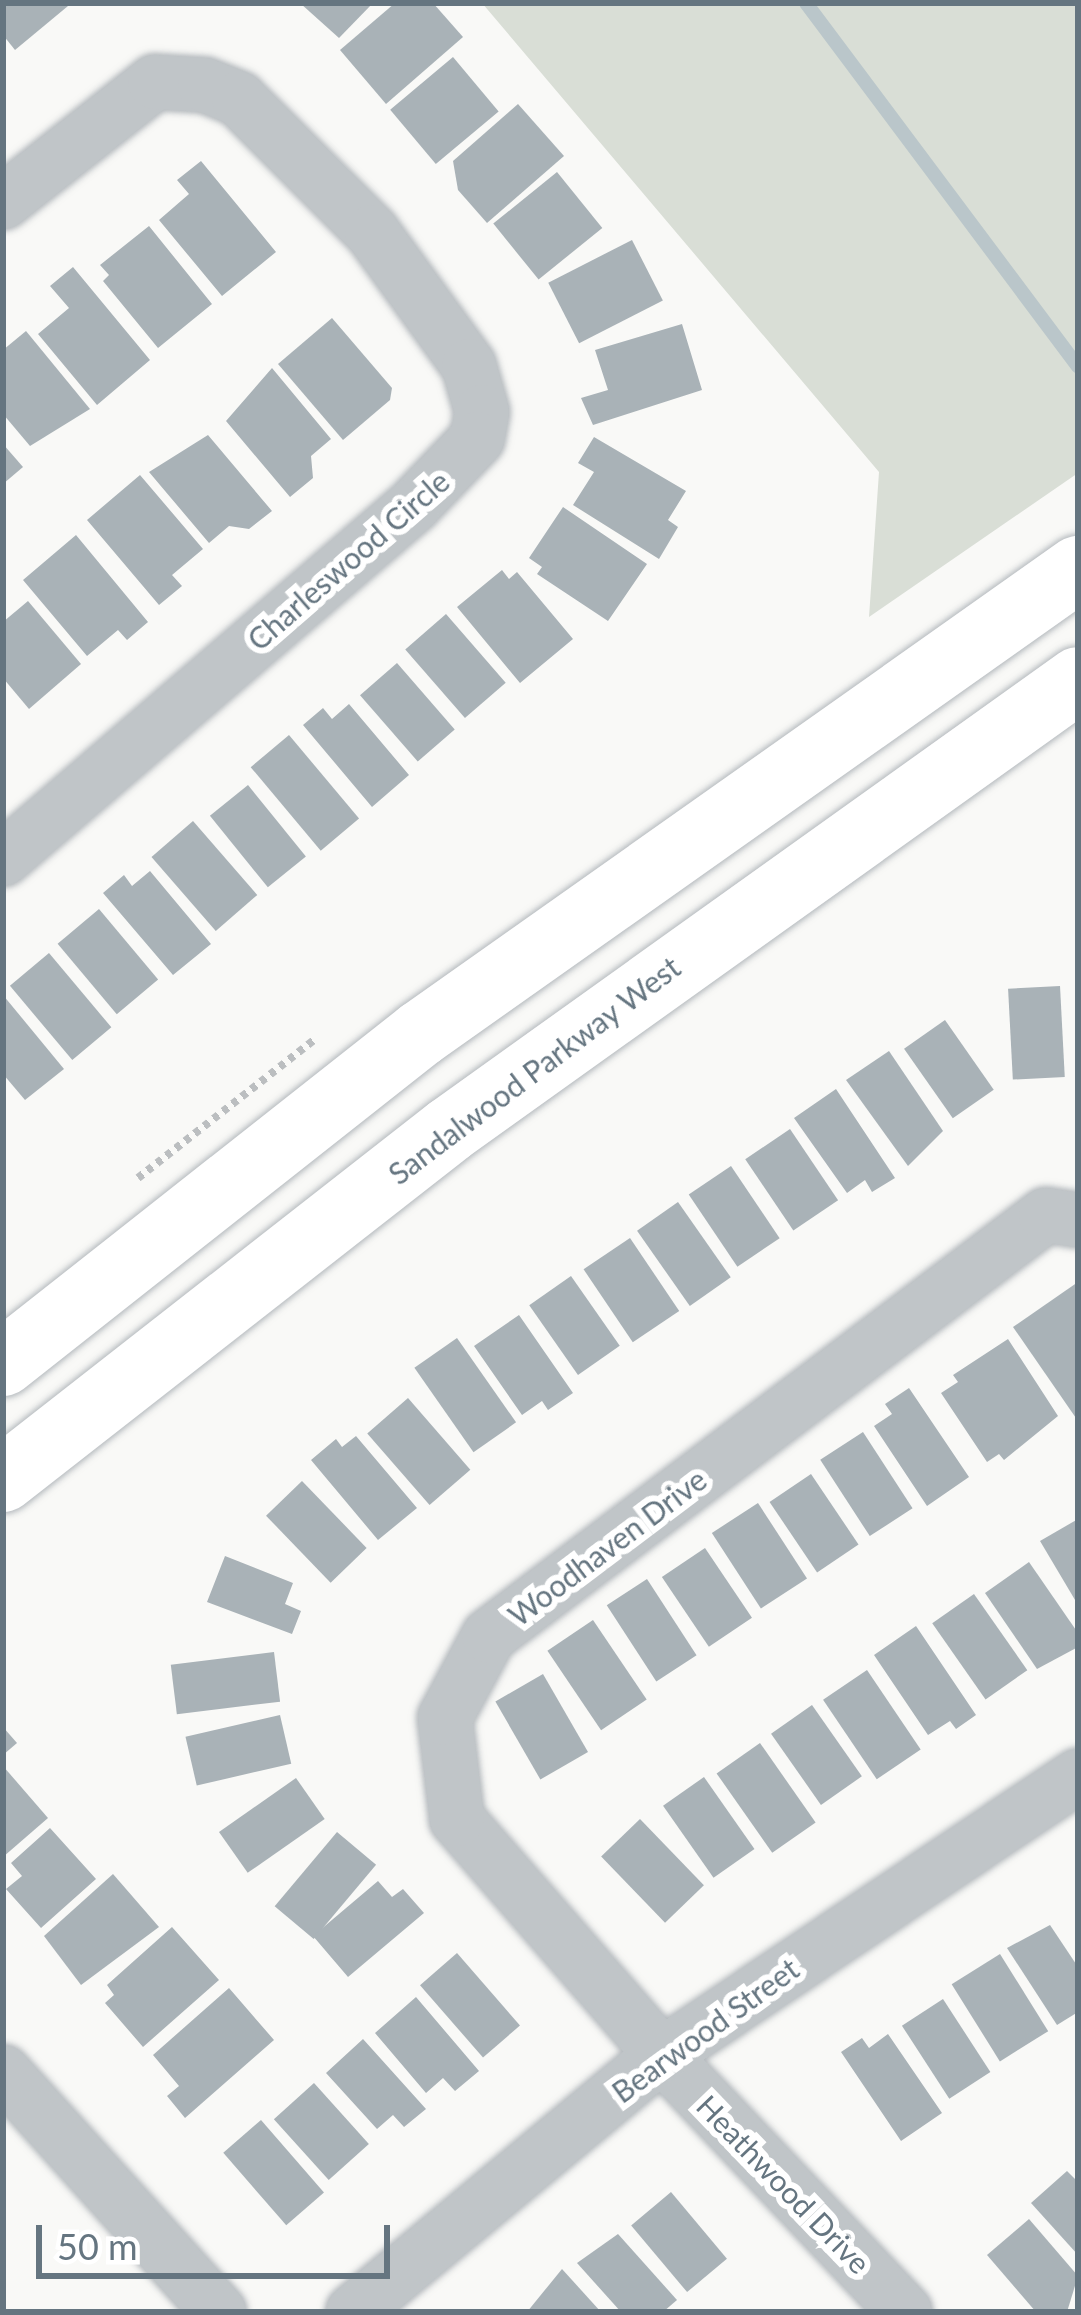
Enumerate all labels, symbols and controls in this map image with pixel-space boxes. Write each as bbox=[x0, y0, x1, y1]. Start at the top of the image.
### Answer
street label: Charleswood Circle bbox=[240, 463, 456, 657]
street label: Sandalwood Parkway West bbox=[381, 948, 687, 1192]
street label: Woodhaven Drive bbox=[501, 1461, 713, 1633]
street label: Bearwood Street bbox=[605, 1950, 805, 2110]
street label: Heathwood Drive bbox=[690, 2087, 878, 2281]
scale bar bbox=[42, 2201, 396, 2275]
text: 50 m bbox=[57, 2224, 138, 2268]

